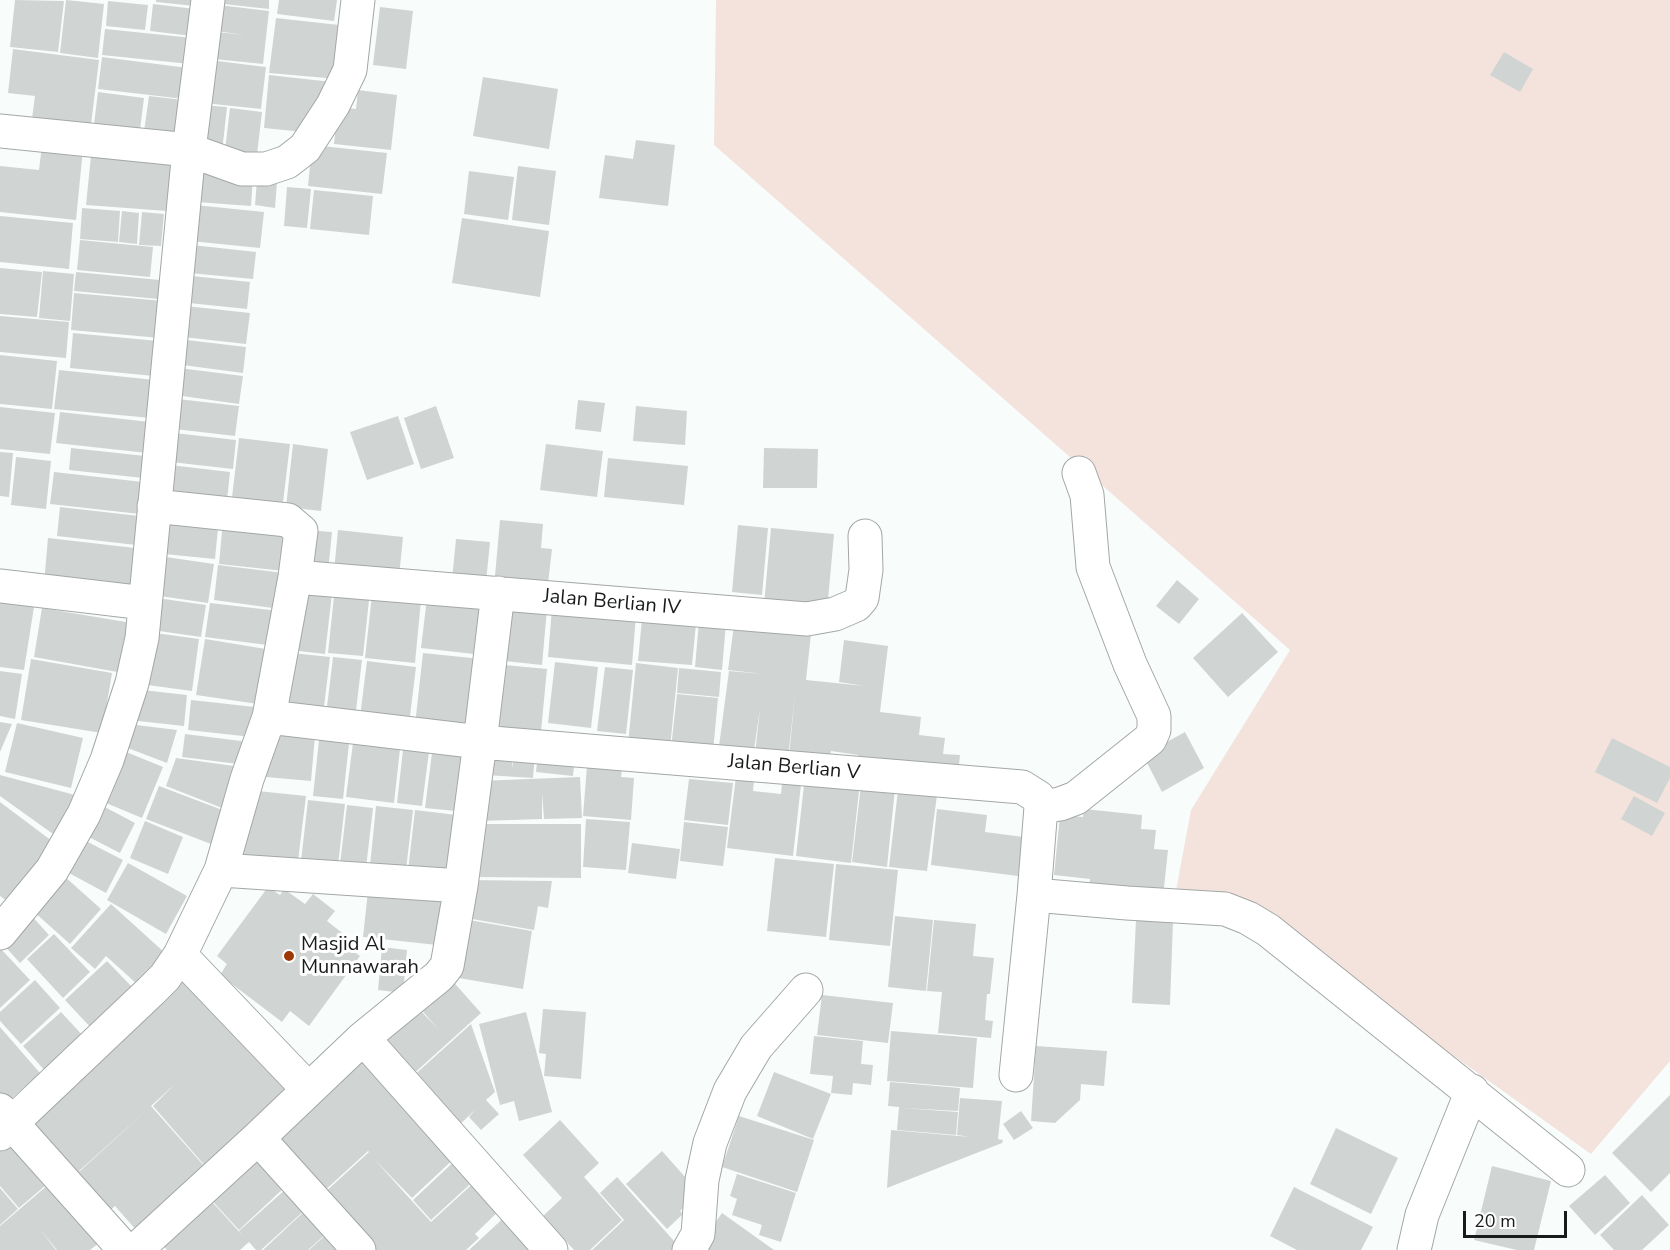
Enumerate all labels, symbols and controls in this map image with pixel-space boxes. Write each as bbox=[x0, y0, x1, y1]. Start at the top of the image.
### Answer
street label: Jalan Berlian IV bbox=[542, 585, 682, 621]
street label: Jalan Berlian V bbox=[727, 750, 861, 786]
place label: Masjid Al Munnawarah bbox=[301, 933, 419, 980]
marker: Masjid Al Munnawarah bbox=[282, 949, 296, 963]
scale bar bbox=[1466, 1199, 1570, 1237]
text: 20 m bbox=[1474, 1209, 1516, 1233]

